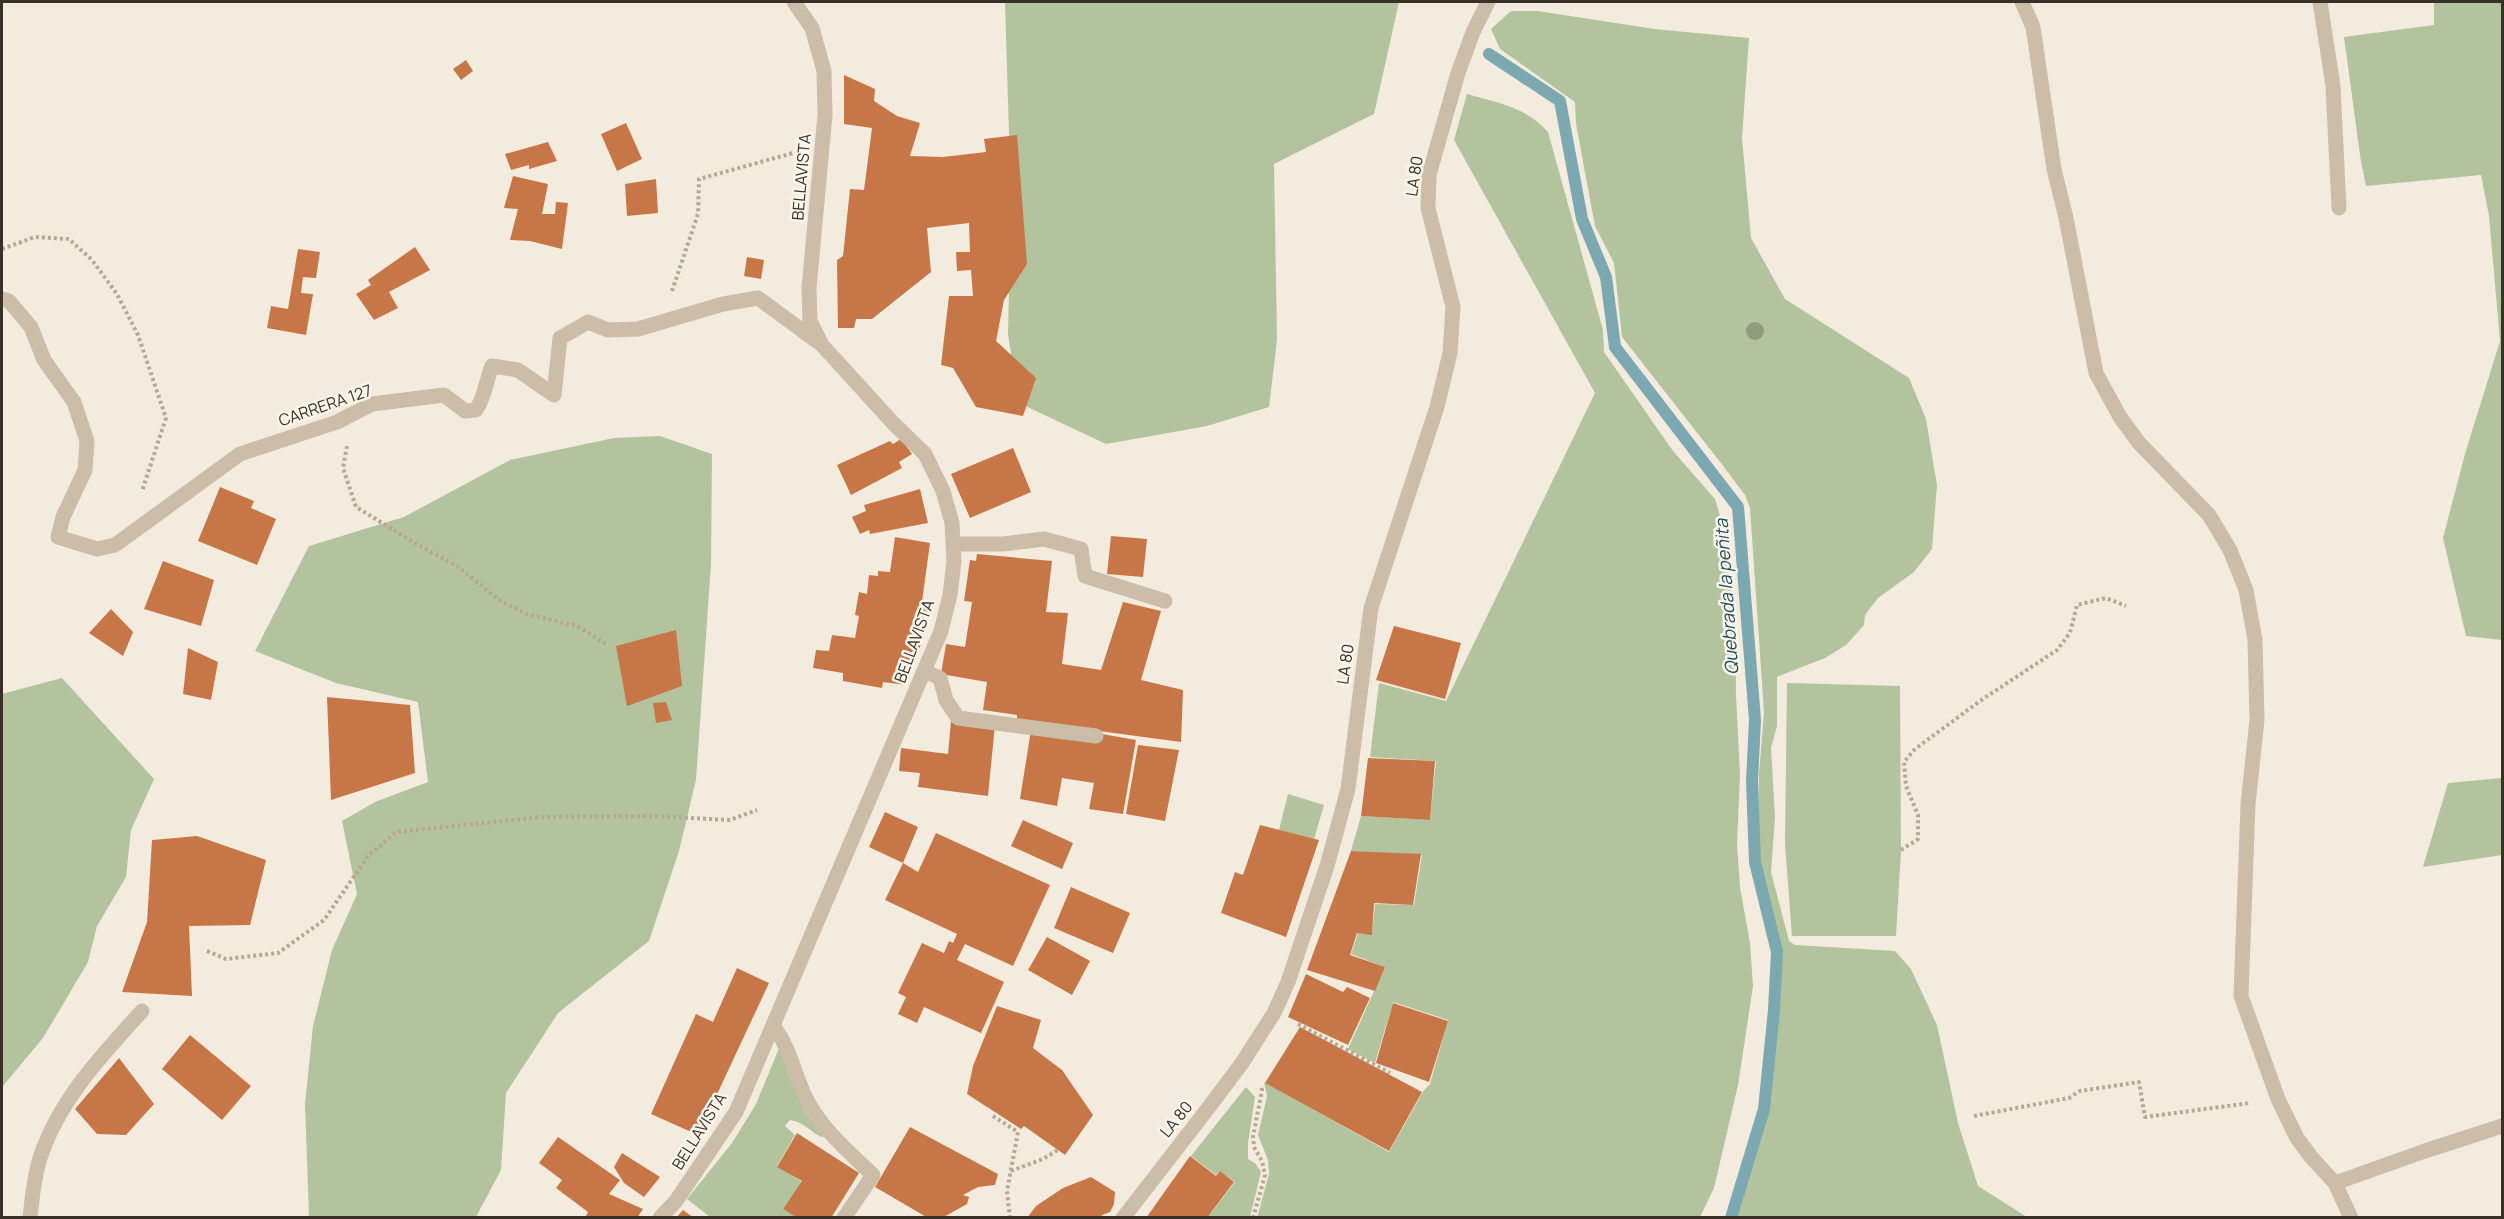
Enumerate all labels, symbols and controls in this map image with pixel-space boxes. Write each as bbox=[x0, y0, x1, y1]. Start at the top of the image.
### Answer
street label: BELLAVISTA bbox=[786, 133, 816, 221]
street label: LA 80 bbox=[1400, 154, 1428, 198]
street label: CARRERA 127 bbox=[275, 379, 375, 431]
water label: Quebrada la peñita bbox=[1709, 517, 1743, 676]
street label: BELLAVISTA bbox=[889, 596, 939, 686]
street label: LA 80 bbox=[1331, 642, 1359, 686]
street label: BELLAVISTA bbox=[667, 1088, 731, 1174]
street label: LA 80 bbox=[1155, 1096, 1197, 1142]

